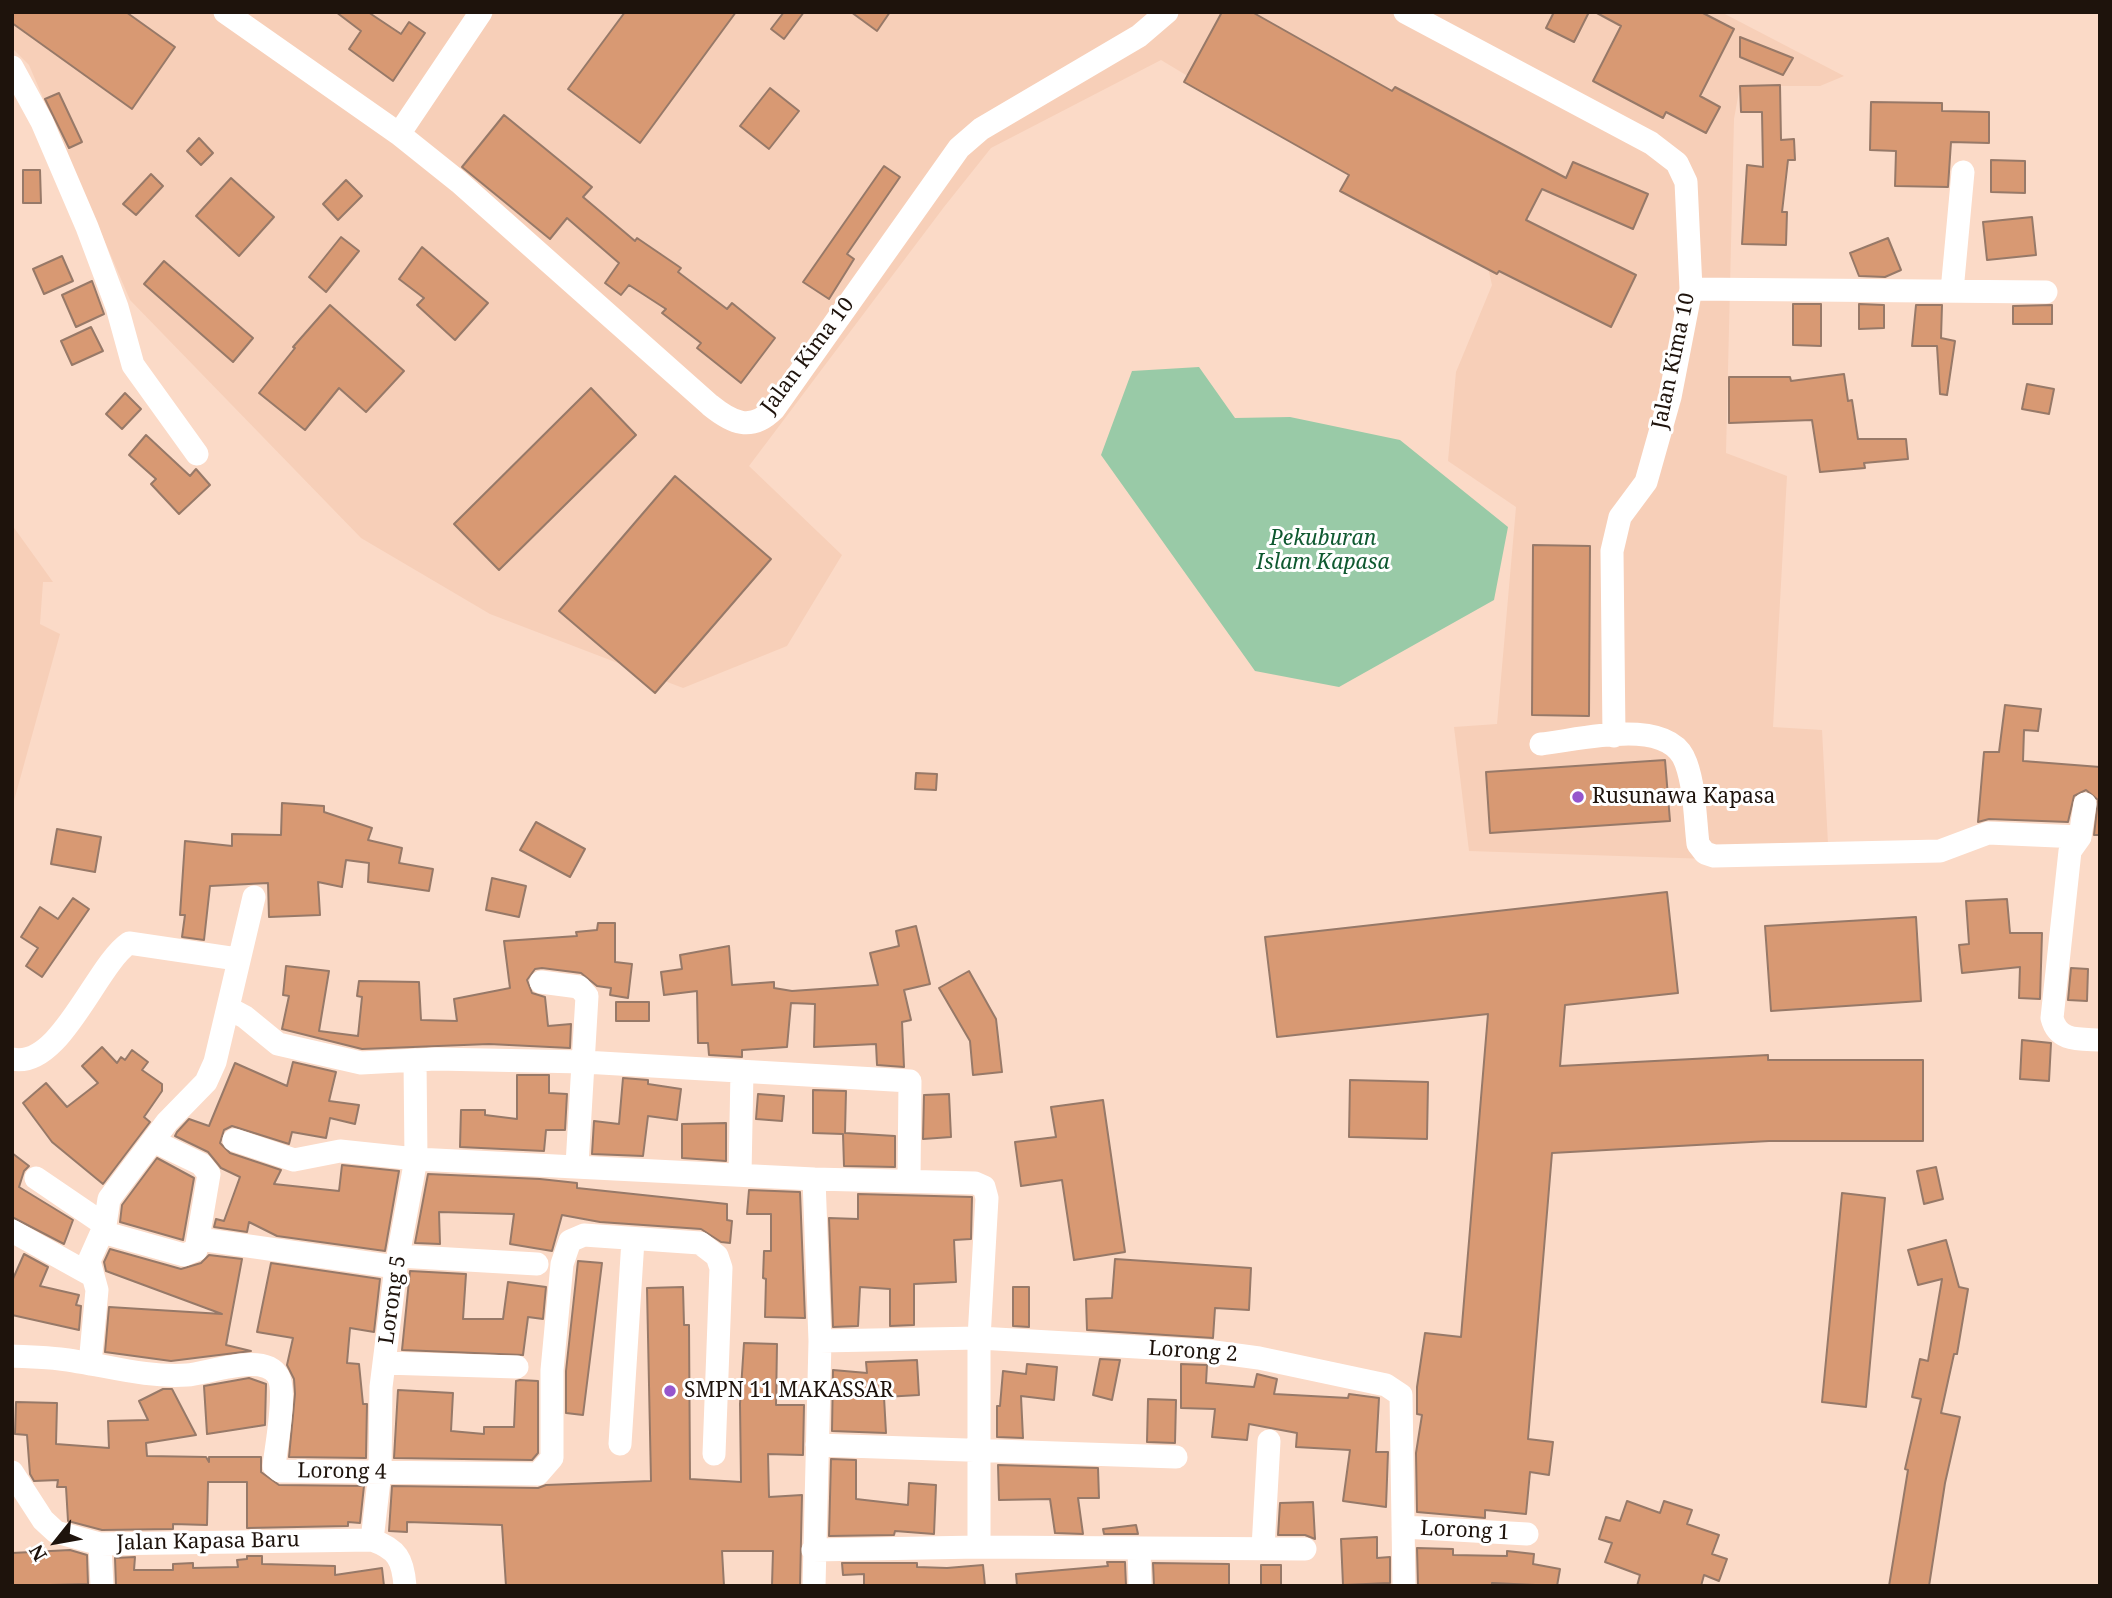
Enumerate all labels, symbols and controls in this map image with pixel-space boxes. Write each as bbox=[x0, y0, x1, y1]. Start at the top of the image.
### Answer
street label: Jalan Kima 10 bbox=[1647, 291, 1701, 431]
street label: Jalan Kima 10 bbox=[756, 293, 860, 419]
park label: Pekuburan Islam Kapasa bbox=[1256, 526, 1390, 576]
place label: Rusunawa Kapasa bbox=[1592, 784, 1775, 810]
marker: Rusunawa Kapasa bbox=[1570, 789, 1586, 805]
street label: Lorong 5 bbox=[374, 1254, 412, 1346]
street label: Lorong 2 bbox=[1148, 1336, 1238, 1368]
place label: SMPN 11 MAKASSAR bbox=[684, 1378, 893, 1404]
marker: SMPN 11 MAKASSAR bbox=[662, 1383, 678, 1399]
street label: Lorong 4 bbox=[297, 1459, 387, 1485]
north arrow bbox=[21, 1507, 91, 1577]
street label: Lorong 1 bbox=[1420, 1516, 1510, 1546]
street label: Jalan Kapasa Baru bbox=[116, 1528, 300, 1556]
text: N bbox=[23, 1540, 53, 1566]

